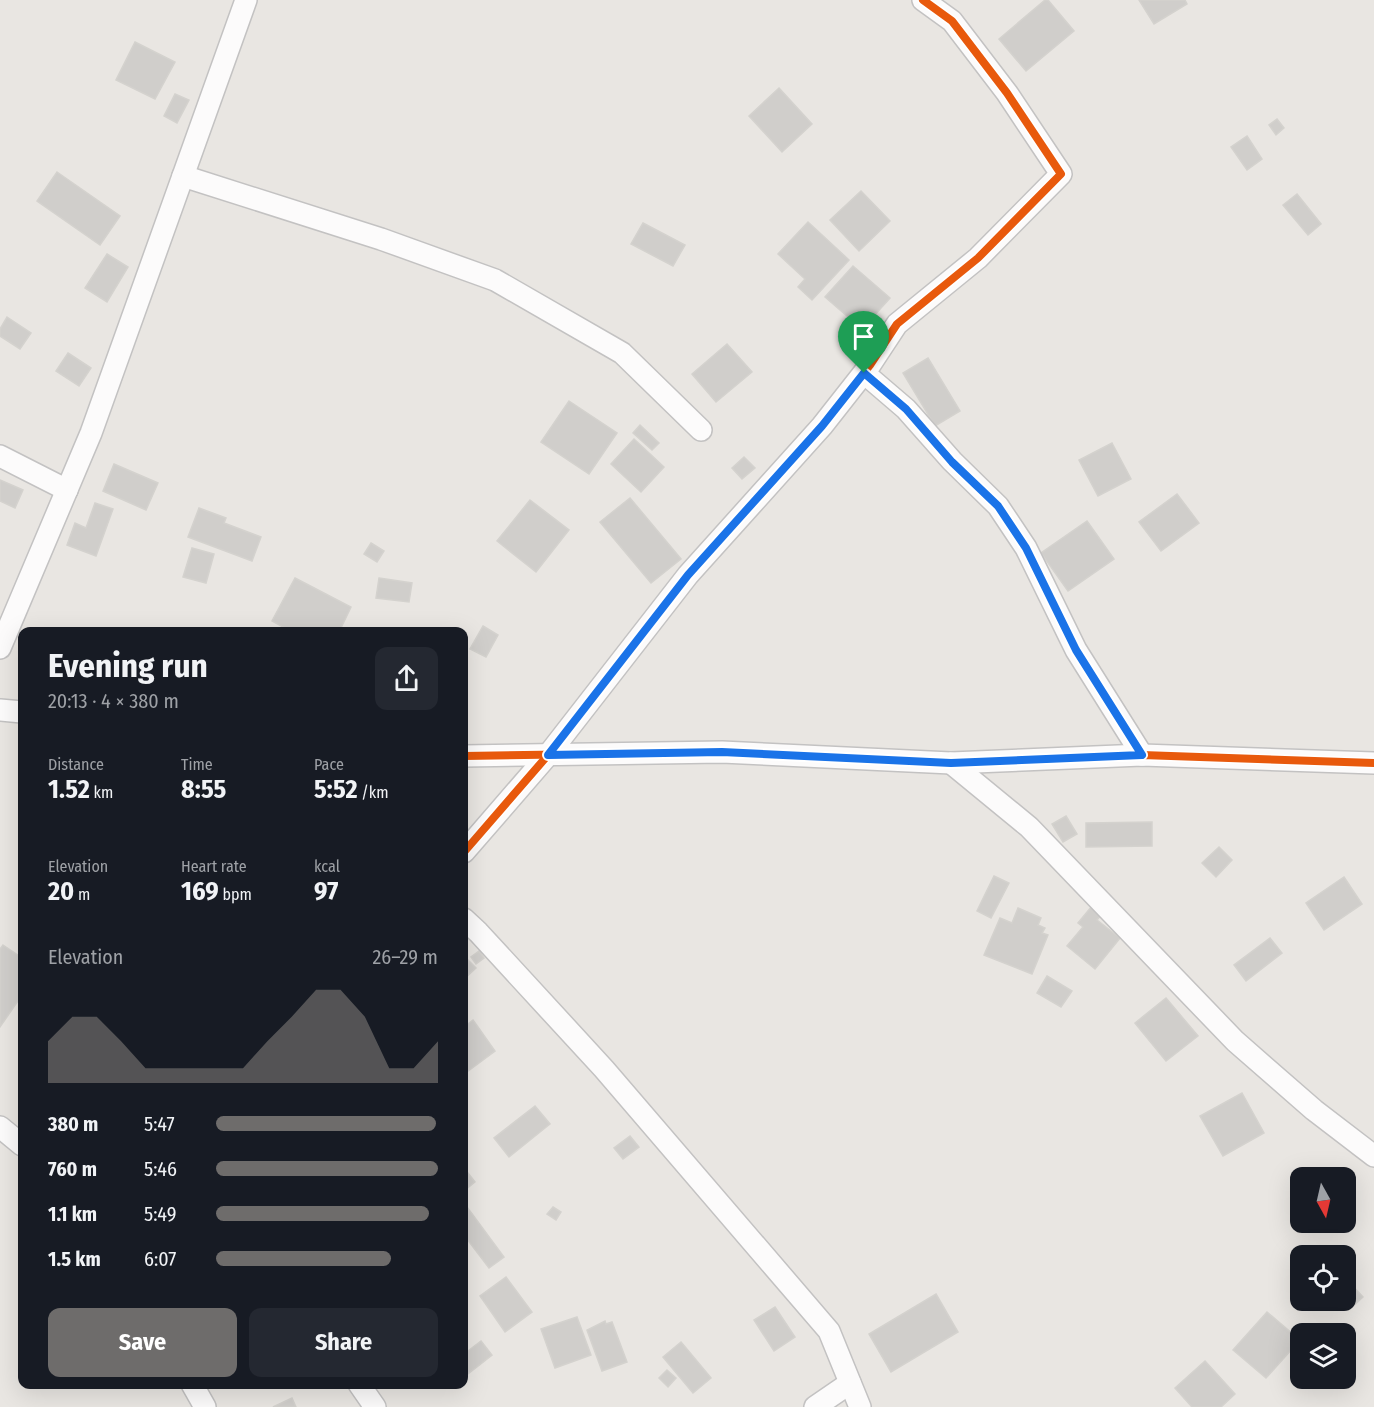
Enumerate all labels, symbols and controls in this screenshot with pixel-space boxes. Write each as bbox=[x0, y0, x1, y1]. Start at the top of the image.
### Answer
pin bbox=[838, 311, 889, 373]
icon: arrive bbox=[847, 320, 880, 353]
text: Evening run bbox=[48, 646, 208, 686]
button: share bbox=[375, 647, 438, 710]
text: 20:13 · 4 × 380 m bbox=[48, 689, 179, 713]
text: Distance bbox=[48, 755, 104, 774]
text: Time bbox=[181, 755, 213, 774]
text: Pace bbox=[314, 755, 344, 774]
text: 1.52 bbox=[48, 774, 90, 805]
text: 8:55 bbox=[181, 774, 226, 805]
text: 5:52 bbox=[314, 774, 357, 805]
text: km bbox=[90, 783, 113, 802]
text: /km bbox=[357, 783, 388, 802]
text: Elevation bbox=[48, 857, 108, 876]
text: Heart rate bbox=[181, 857, 247, 876]
text: kcal bbox=[314, 857, 340, 876]
text: 20 bbox=[48, 876, 74, 907]
text: 169 bbox=[181, 876, 219, 907]
text: 97 bbox=[314, 876, 338, 907]
text: m bbox=[74, 885, 90, 904]
text: bpm bbox=[219, 885, 252, 904]
text: Elevation bbox=[48, 945, 123, 969]
text: 26–29 m bbox=[373, 945, 438, 969]
text: 380 m bbox=[48, 1112, 98, 1136]
text: 5:47 bbox=[144, 1112, 175, 1136]
text: 760 m bbox=[48, 1157, 97, 1181]
text: 5:46 bbox=[144, 1157, 177, 1181]
north arrow bbox=[1290, 1167, 1356, 1233]
map controls bbox=[1290, 1167, 1356, 1389]
text: 1.1 km bbox=[48, 1202, 97, 1226]
text: 5:49 bbox=[144, 1202, 176, 1226]
button: locate bbox=[1290, 1245, 1356, 1311]
text: 1.5 km bbox=[48, 1247, 101, 1271]
text: 6:07 bbox=[144, 1247, 176, 1271]
button: Save bbox=[48, 1308, 237, 1377]
button: Share bbox=[249, 1308, 438, 1377]
button: layers bbox=[1290, 1323, 1356, 1389]

